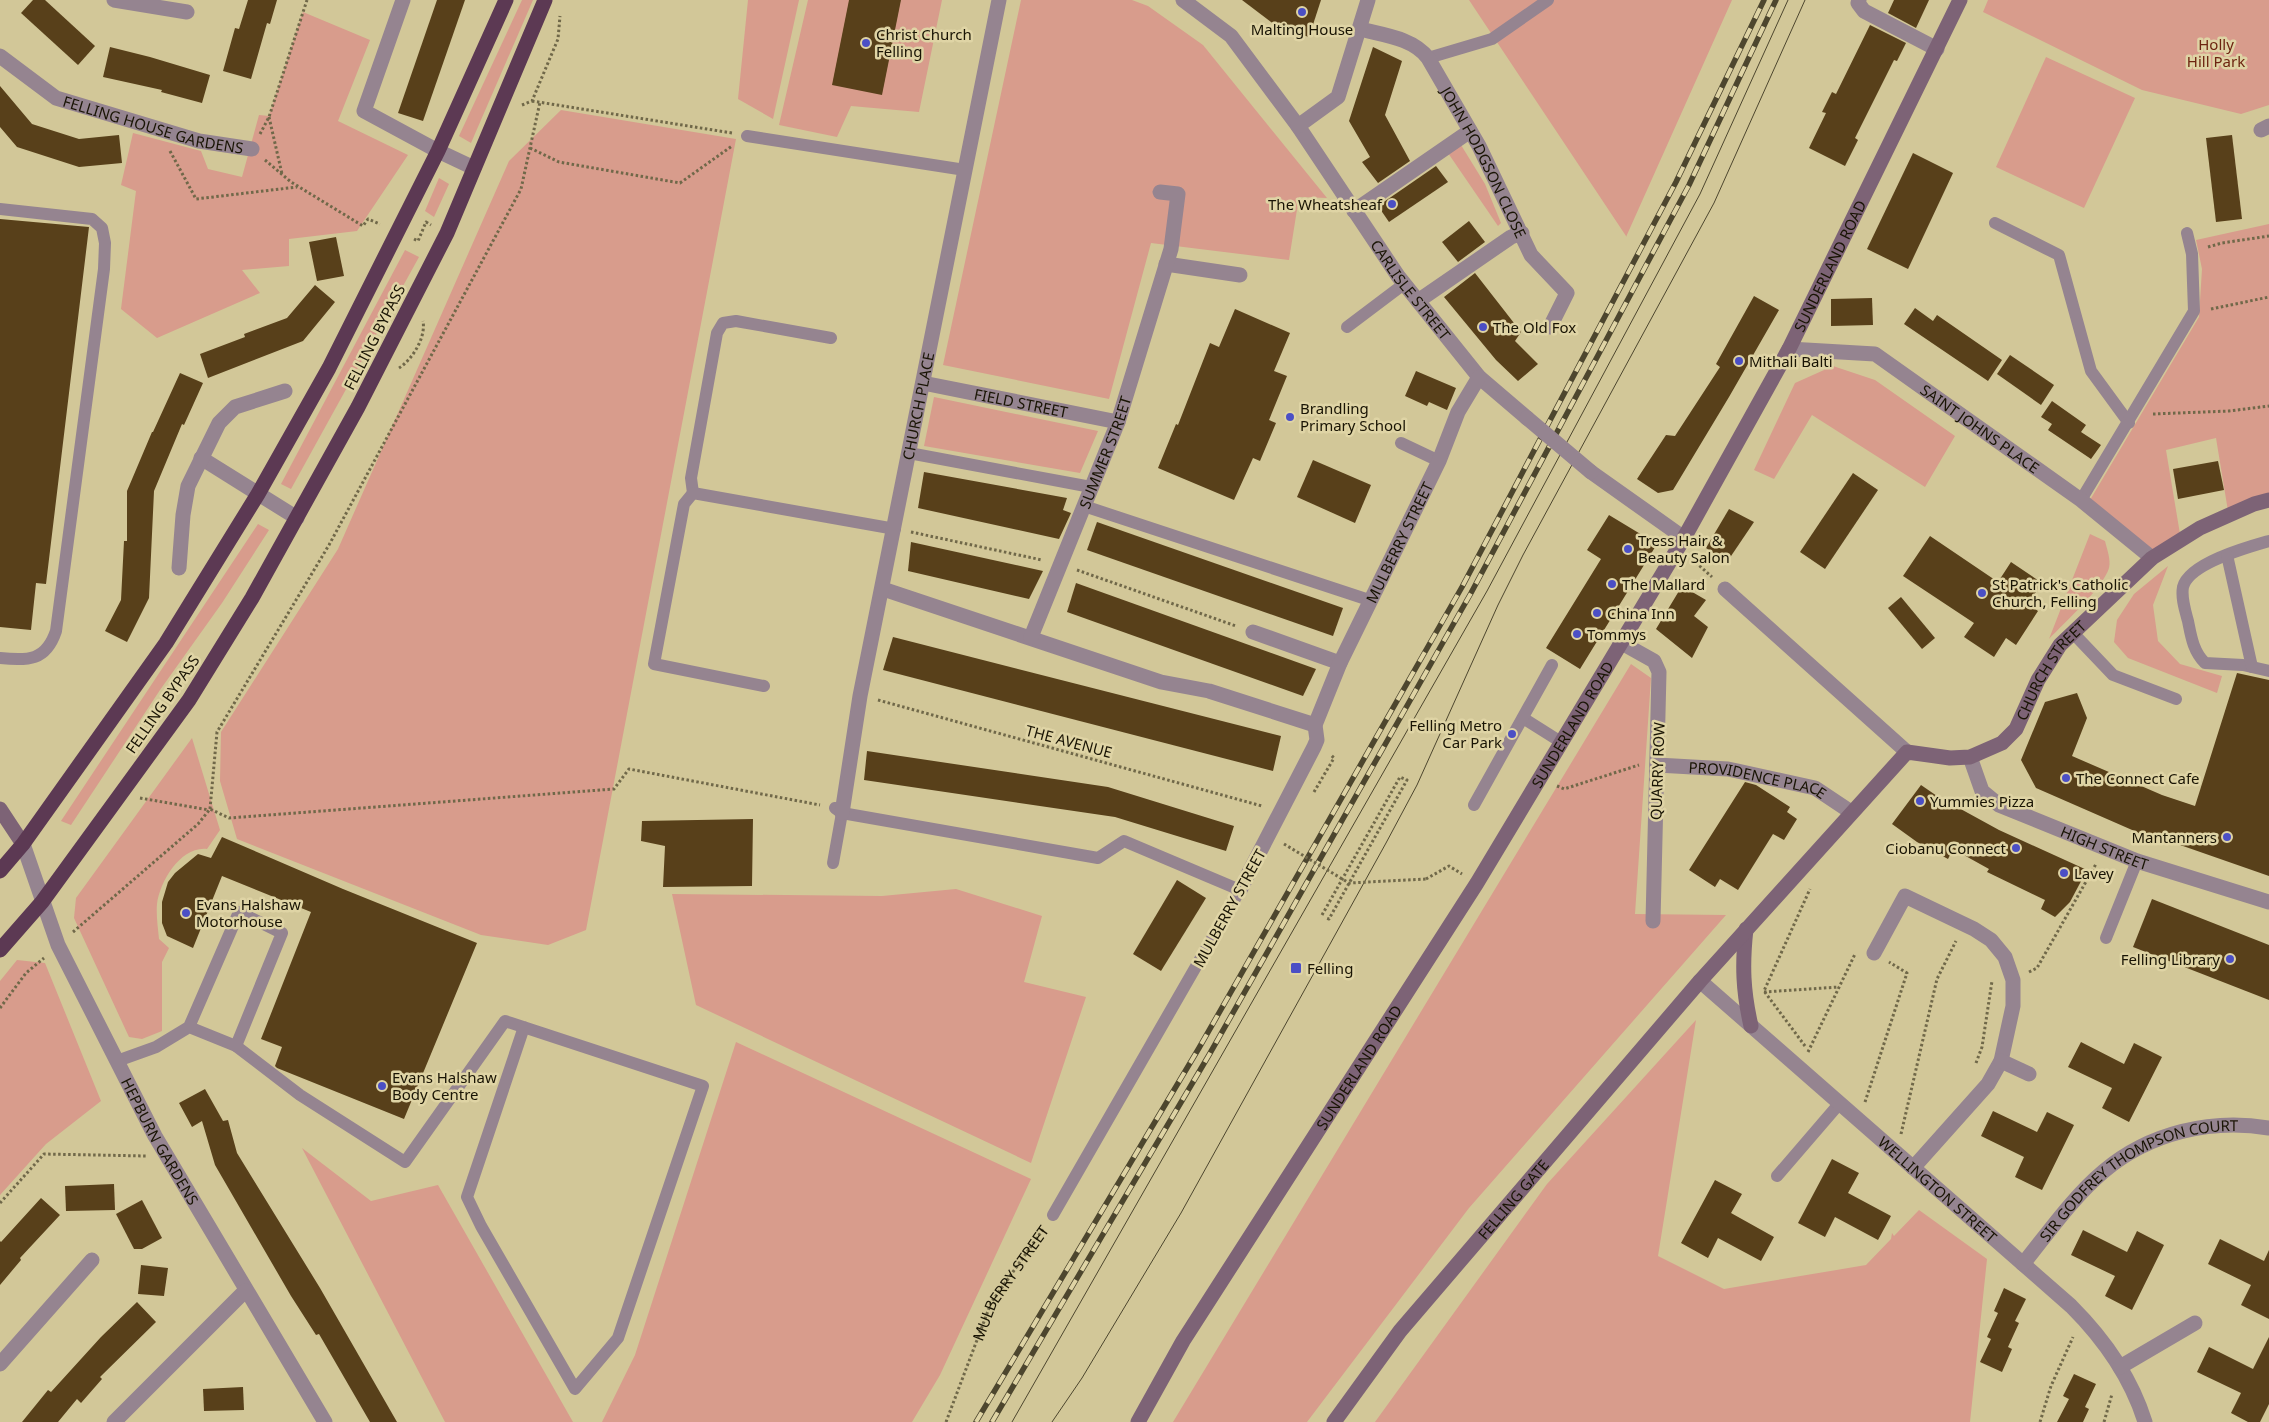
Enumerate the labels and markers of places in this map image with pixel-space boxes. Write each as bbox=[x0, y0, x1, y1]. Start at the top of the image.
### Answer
marker: Malting House bbox=[1296, 6, 1308, 18]
place label: Malting House bbox=[1251, 19, 1353, 39]
place label: Christ Church Felling bbox=[876, 24, 972, 61]
marker: Christ Church Felling bbox=[860, 37, 872, 49]
place label: The Wheatsheaf bbox=[1268, 194, 1383, 214]
marker: The Wheatsheaf bbox=[1386, 198, 1398, 210]
place label: The Old Fox bbox=[1493, 317, 1576, 337]
marker: The Old Fox bbox=[1477, 321, 1489, 333]
place label: Mithali Balti bbox=[1749, 351, 1833, 371]
marker: Mithali Balti bbox=[1733, 355, 1745, 367]
place label: Brandling Primary School bbox=[1300, 398, 1406, 435]
marker: Brandling Primary School bbox=[1284, 411, 1296, 423]
place label: Tress Hair & Beauty Salon bbox=[1638, 530, 1730, 567]
marker: Tress Hair & Beauty Salon bbox=[1622, 543, 1634, 555]
place label: The Mallard bbox=[1622, 574, 1705, 594]
place label: St Patrick's Catholic Church, Felling bbox=[1992, 574, 2128, 611]
marker: The Mallard bbox=[1606, 578, 1618, 590]
marker: St Patrick's Catholic Church, Felling bbox=[1976, 587, 1988, 599]
place label: China Inn bbox=[1607, 603, 1675, 623]
marker: China Inn bbox=[1591, 607, 1603, 619]
place label: Tommys bbox=[1587, 624, 1646, 644]
marker: Tommys bbox=[1571, 628, 1583, 640]
place label: Felling Metro Car Park bbox=[1409, 715, 1502, 752]
marker: Felling Metro Car Park bbox=[1506, 728, 1518, 740]
place label: The Connect Cafe bbox=[2076, 768, 2200, 788]
marker: The Connect Cafe bbox=[2060, 772, 2072, 784]
place label: Yummies Pizza bbox=[1930, 791, 2034, 811]
marker: Yummies Pizza bbox=[1914, 795, 1926, 807]
place label: Mantanners bbox=[2131, 827, 2217, 847]
marker: Mantanners bbox=[2221, 831, 2233, 843]
place label: Ciobanu Connect bbox=[1885, 838, 2007, 858]
marker: Ciobanu Connect bbox=[2010, 842, 2022, 854]
place label: Lavey bbox=[2074, 863, 2114, 883]
marker: Lavey bbox=[2058, 867, 2070, 879]
place label: Evans Halshaw Motorhouse bbox=[196, 894, 301, 931]
marker: Evans Halshaw Motorhouse bbox=[180, 907, 192, 919]
place label: Felling Library bbox=[2121, 949, 2220, 969]
marker: Felling Library bbox=[2224, 953, 2236, 965]
place label: Felling bbox=[1307, 958, 1353, 978]
marker: Felling bbox=[1289, 961, 1303, 975]
place label: Evans Halshaw Body Centre bbox=[392, 1067, 497, 1104]
marker: Evans Halshaw Body Centre bbox=[376, 1080, 388, 1092]

